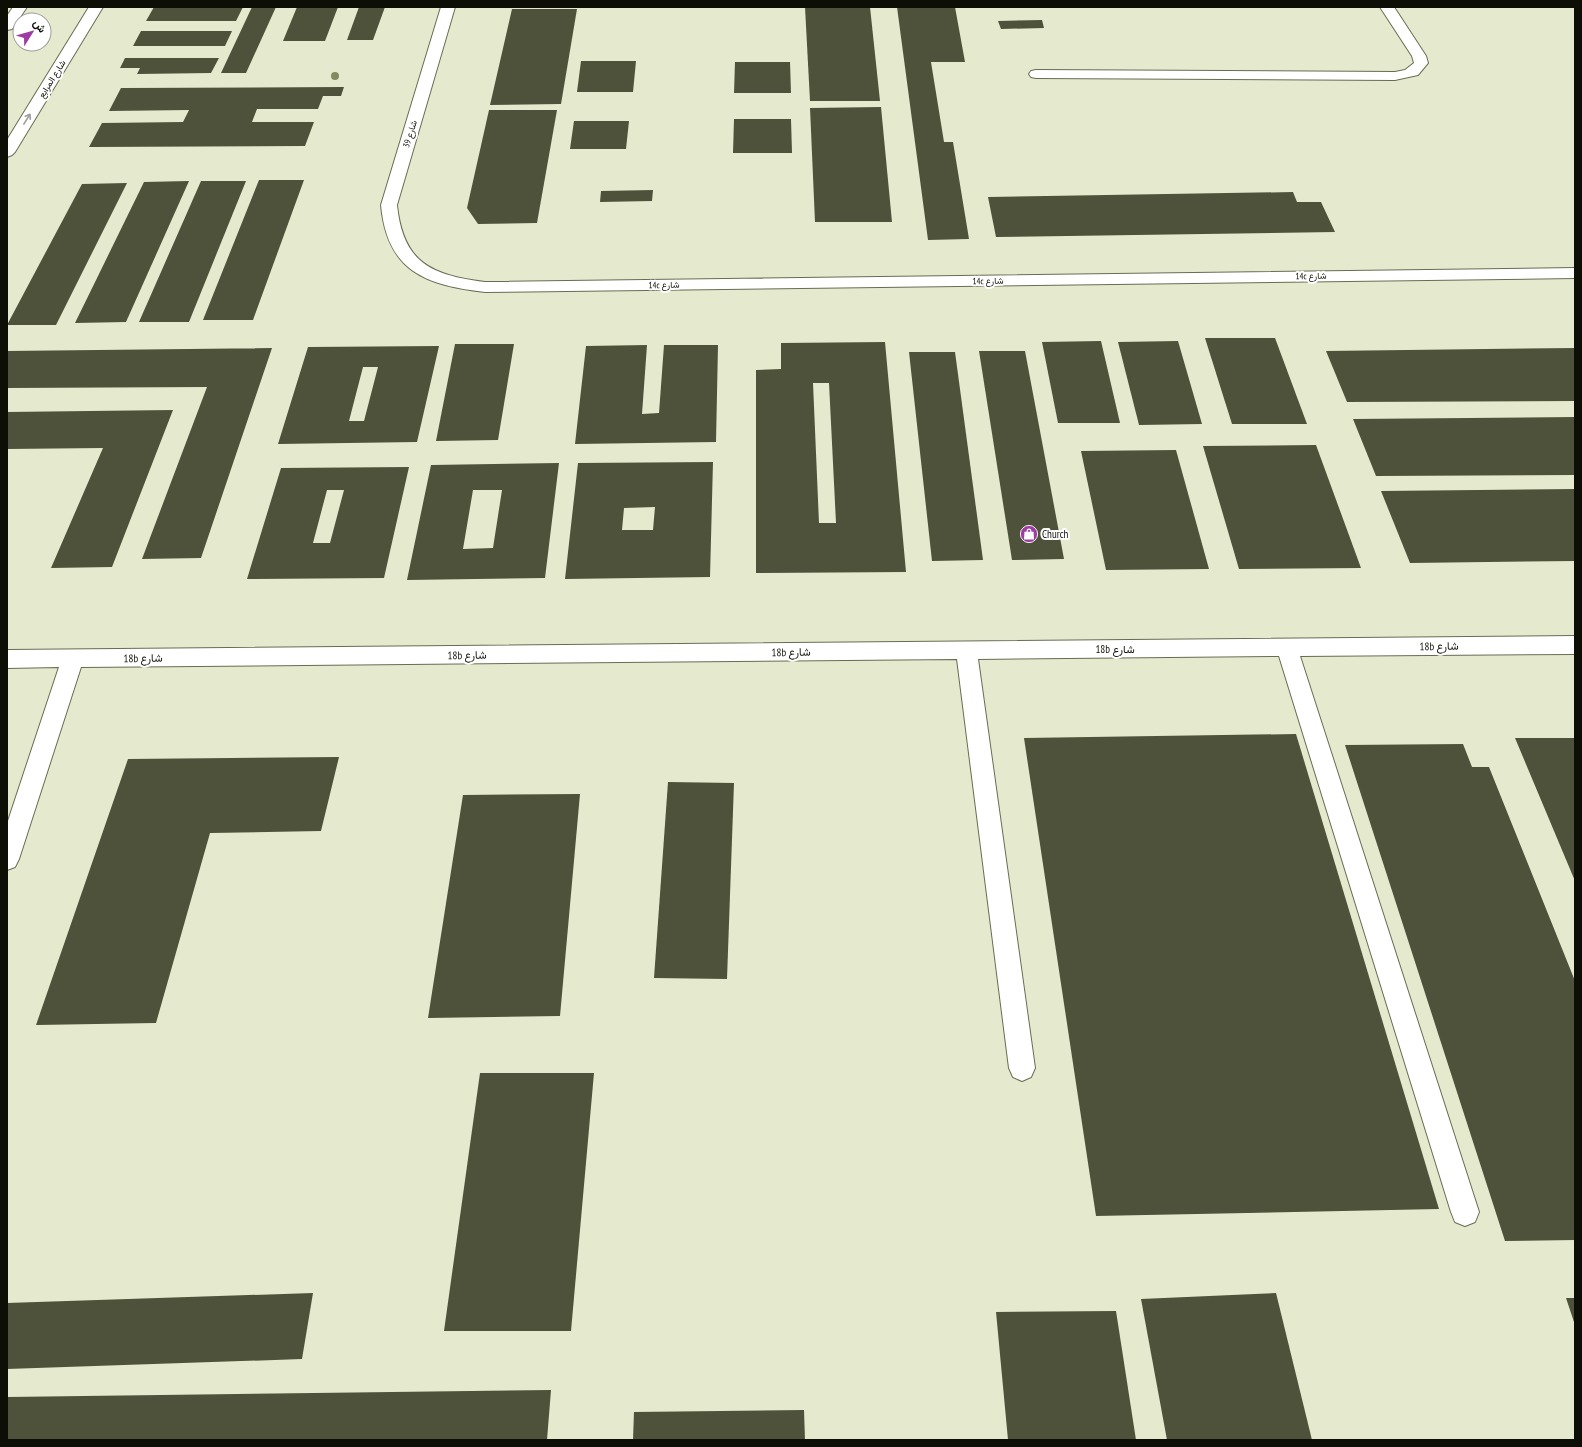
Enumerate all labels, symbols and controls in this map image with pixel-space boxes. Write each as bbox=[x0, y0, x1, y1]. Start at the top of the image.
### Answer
north arrow bbox=[12, 12, 52, 52]
text: ش bbox=[30, 16, 50, 35]
street label: شارع المرابع bbox=[36, 58, 68, 100]
one-way arrow bbox=[24, 113, 32, 125]
street label: شارع 39 bbox=[400, 119, 420, 149]
street label: 14c شارع bbox=[1295, 270, 1327, 282]
street label: 14c شارع bbox=[972, 275, 1004, 287]
street label: 14c شارع bbox=[648, 279, 680, 291]
shop icon: Church bbox=[1019, 524, 1039, 544]
place label: Church bbox=[1042, 527, 1069, 541]
street label: 18b شارع bbox=[1419, 639, 1459, 654]
street label: 18b شارع bbox=[1095, 642, 1135, 657]
street label: 18b شارع bbox=[771, 645, 811, 660]
street label: 18b شارع bbox=[447, 648, 487, 663]
street label: 18b شارع bbox=[123, 651, 163, 666]

